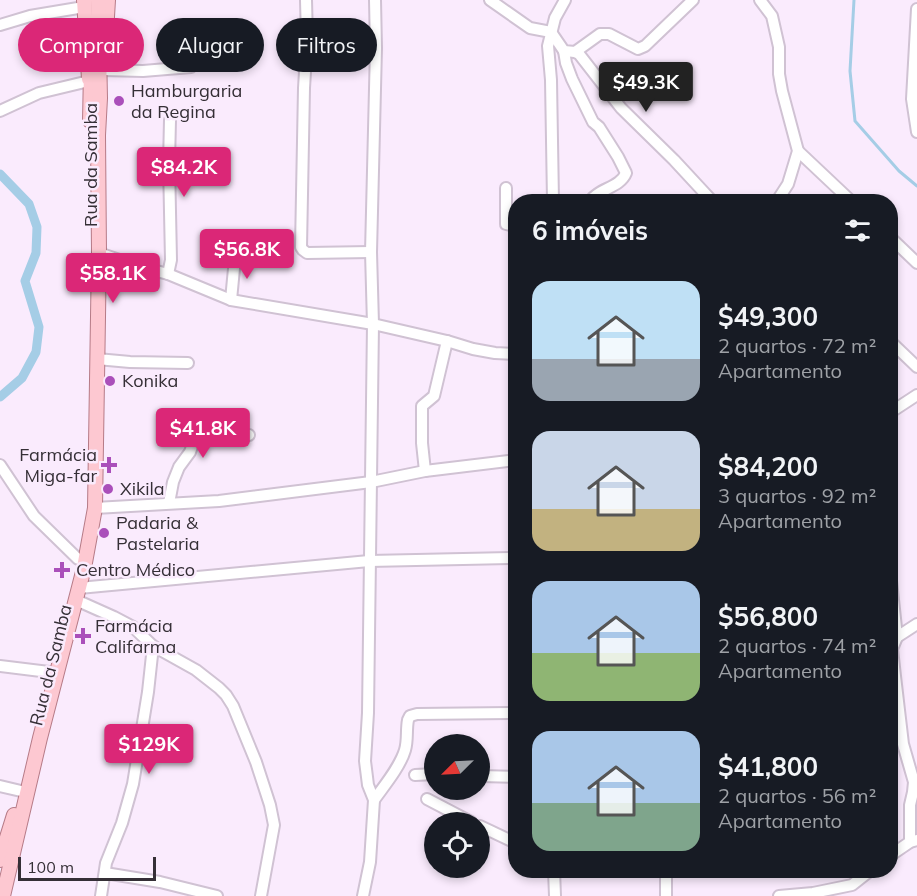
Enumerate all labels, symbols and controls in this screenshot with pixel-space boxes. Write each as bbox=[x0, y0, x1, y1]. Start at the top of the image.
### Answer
chip: Comprar bbox=[18, 18, 144, 72]
chip: Alugar bbox=[156, 18, 264, 72]
chip: Filtros bbox=[276, 18, 377, 72]
pin: $49.3K bbox=[597, 62, 695, 113]
text: $49.3K bbox=[613, 69, 679, 94]
place label: Hamburgaria da Regina bbox=[131, 79, 242, 123]
marker: Hamburgaria da Regina bbox=[112, 94, 126, 108]
street label: Rua da Samba bbox=[79, 103, 102, 227]
pin: $84.2K bbox=[135, 147, 233, 198]
text: $84.2K bbox=[151, 154, 217, 179]
text: 6 imóveis bbox=[532, 214, 648, 247]
icon: filters bbox=[841, 214, 874, 247]
pin: $56.8K bbox=[198, 229, 296, 280]
text: $56.8K bbox=[214, 236, 280, 261]
pin: $58.1K bbox=[64, 253, 162, 304]
text: $58.1K bbox=[80, 260, 146, 285]
text: $49,300 bbox=[718, 300, 818, 333]
icon: home bbox=[580, 305, 652, 377]
text: 2 quartos · 72 m² bbox=[718, 333, 876, 358]
text: Apartamento bbox=[718, 358, 842, 383]
place label: Konika bbox=[122, 369, 178, 392]
marker: Konika bbox=[103, 374, 117, 388]
pin: $41.8K bbox=[154, 408, 252, 459]
text: $41.8K bbox=[170, 415, 236, 440]
place label: Farmácia Miga-far bbox=[19, 443, 97, 487]
text: $84,200 bbox=[718, 450, 818, 483]
icon: home bbox=[580, 455, 652, 527]
marker: Farmácia Miga-far bbox=[102, 458, 116, 472]
place label: Xikila bbox=[120, 477, 165, 500]
marker: Xikila bbox=[101, 482, 115, 496]
text: 3 quartos · 92 m² bbox=[718, 483, 876, 508]
text: Apartamento bbox=[718, 508, 842, 533]
place label: Padaria & Pastelaria bbox=[116, 511, 200, 555]
marker: Padaria & Pastelaria bbox=[97, 526, 111, 540]
place label: Centro Médico bbox=[76, 558, 195, 581]
marker: Centro Médico bbox=[53, 561, 71, 579]
text: $56,800 bbox=[718, 600, 818, 633]
street label: Rua da Samba bbox=[24, 602, 77, 728]
icon: home bbox=[580, 605, 652, 677]
place label: Farmácia Califarma bbox=[95, 614, 176, 658]
marker: Farmácia Califarma bbox=[76, 629, 90, 643]
text: 2 quartos · 74 m² bbox=[718, 633, 876, 658]
text: Apartamento bbox=[718, 658, 842, 683]
pin: $129K bbox=[107, 724, 191, 775]
text: $129K bbox=[118, 731, 180, 756]
north arrow bbox=[424, 734, 490, 800]
map controls bbox=[424, 734, 490, 878]
text: $41,800 bbox=[718, 750, 818, 783]
icon: home bbox=[580, 755, 652, 827]
text: 2 quartos · 56 m² bbox=[718, 783, 876, 808]
text: Apartamento bbox=[718, 808, 842, 833]
button: locate bbox=[424, 812, 490, 878]
scale bar bbox=[18, 854, 156, 882]
text: 100 m bbox=[27, 857, 74, 877]

